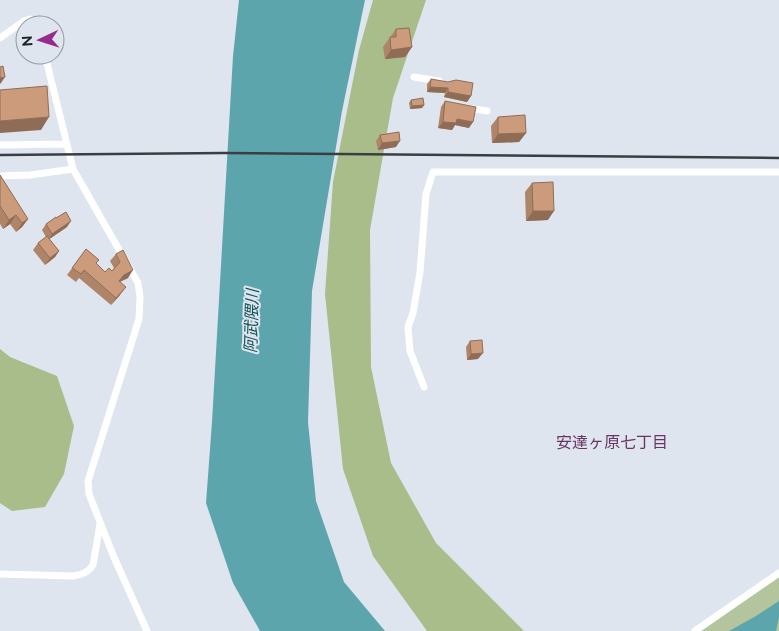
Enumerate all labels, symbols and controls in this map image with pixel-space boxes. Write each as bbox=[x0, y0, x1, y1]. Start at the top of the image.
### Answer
north arrow bbox=[15, 15, 65, 65]
text: N bbox=[19, 35, 35, 47]
water label: 阿武隈川 bbox=[241, 287, 262, 353]
district label: 安達ヶ原七丁目 bbox=[556, 433, 668, 452]

